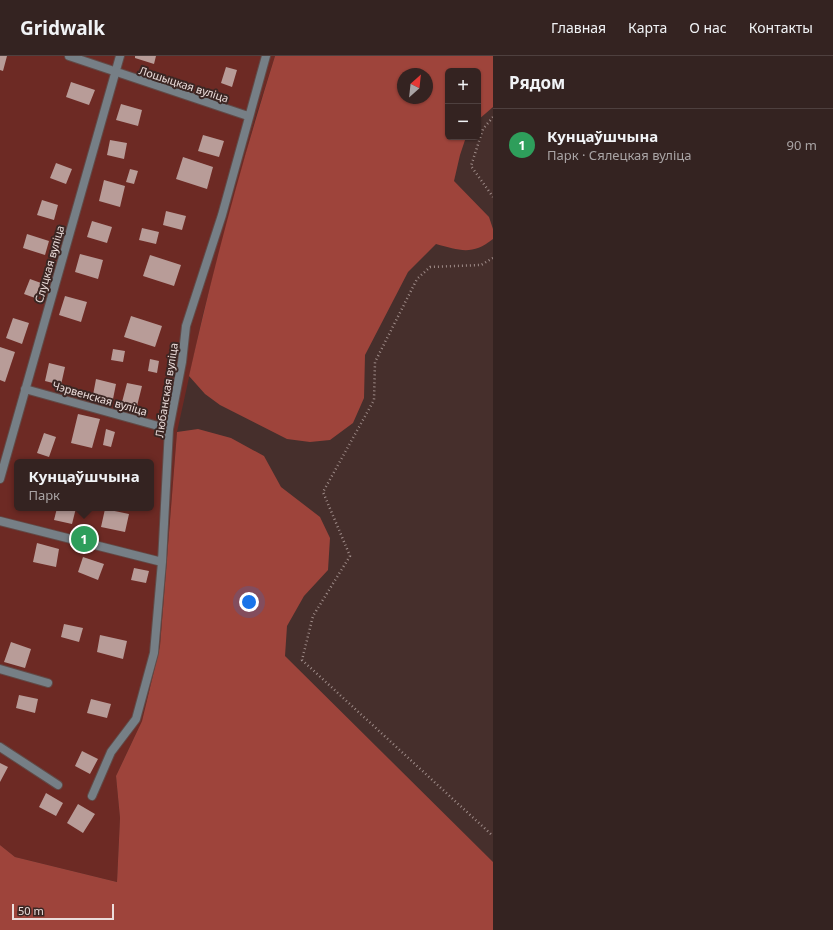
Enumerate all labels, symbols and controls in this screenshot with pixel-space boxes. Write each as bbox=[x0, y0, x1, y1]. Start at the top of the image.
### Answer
text: Gridwalk bbox=[20, 15, 105, 41]
text: Главная bbox=[551, 18, 606, 37]
text: Карта bbox=[628, 18, 667, 37]
text: О нас bbox=[689, 18, 727, 37]
text: Контакты bbox=[749, 18, 813, 37]
street label: Лошыцкая вуліца bbox=[137, 62, 231, 106]
north arrow bbox=[397, 68, 433, 104]
map controls bbox=[445, 68, 481, 140]
button: + bbox=[445, 68, 481, 104]
text: Рядом bbox=[509, 71, 565, 94]
button: − bbox=[445, 104, 481, 140]
text: Кунцаўшчына bbox=[547, 126, 658, 146]
text: 1 bbox=[518, 136, 526, 154]
text: 90 m bbox=[787, 136, 817, 154]
text: Парк · Сялецкая вуліца bbox=[547, 146, 691, 164]
street label: Слуцкая вуліца bbox=[31, 223, 67, 305]
street label: Любанская вуліца bbox=[151, 342, 181, 438]
street label: Чэрвенская вуліца bbox=[51, 377, 149, 419]
popup bbox=[14, 459, 154, 511]
text: Кунцаўшчына bbox=[28, 466, 140, 486]
text: Парк bbox=[28, 486, 60, 504]
pin: 1 bbox=[71, 524, 97, 554]
your location bbox=[239, 592, 259, 612]
scale bar bbox=[12, 902, 114, 921]
text: 50 m bbox=[18, 903, 44, 918]

